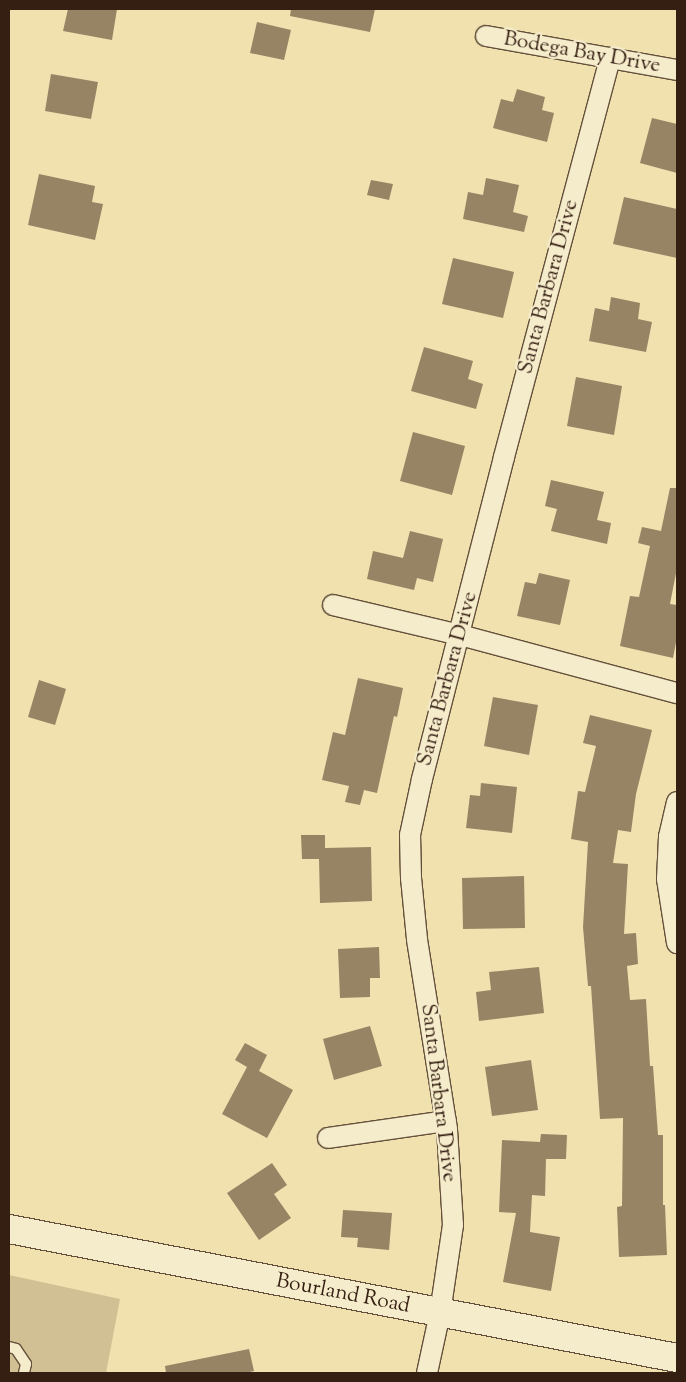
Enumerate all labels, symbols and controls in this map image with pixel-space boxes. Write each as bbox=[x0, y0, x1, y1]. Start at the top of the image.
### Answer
street label: Bodega Bay Drive bbox=[502, 27, 662, 79]
street label: Santa Barbara Drive bbox=[514, 197, 584, 377]
street label: Santa Barbara Drive bbox=[413, 589, 483, 769]
street label: Santa Barbara Drive bbox=[415, 1002, 461, 1184]
street label: Bourland Road bbox=[274, 1269, 412, 1319]

